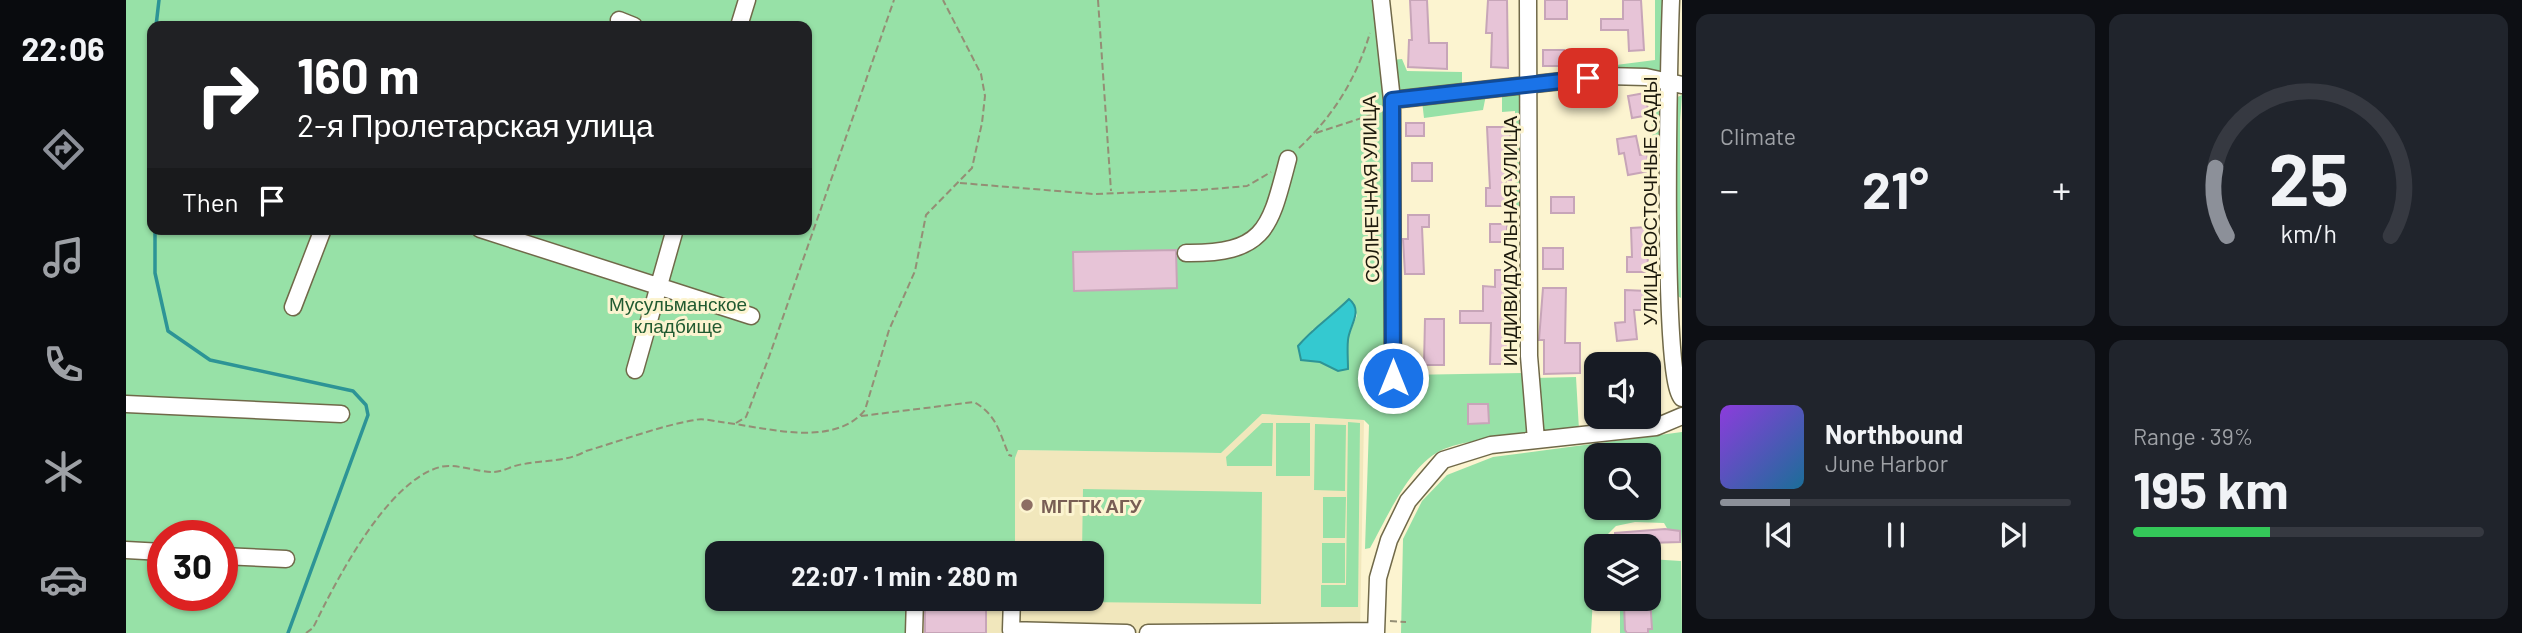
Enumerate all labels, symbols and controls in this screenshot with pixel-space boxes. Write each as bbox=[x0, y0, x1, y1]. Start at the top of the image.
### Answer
text: 22:06 bbox=[22, 29, 104, 67]
text: 160 m bbox=[297, 45, 419, 104]
pin bbox=[1558, 48, 1618, 108]
icon: right bbox=[182, 49, 273, 140]
icon: arrive bbox=[1569, 59, 1607, 97]
street label: УЛИЦА ВОСТОЧНЫЕ САДЫ bbox=[1638, 76, 1661, 326]
street label: СОЛНЕЧНАЯ УЛИЦА bbox=[1357, 95, 1383, 283]
text: 2-я Пролетарская улица bbox=[297, 105, 654, 143]
street label: ИНДИВИДУАЛЬНАЯ УЛИЦА bbox=[1498, 116, 1521, 366]
text: Climate bbox=[1720, 122, 1796, 150]
icon: directions bbox=[39, 125, 88, 174]
text: 25 bbox=[2268, 133, 2349, 221]
text: 21° bbox=[1862, 157, 1929, 219]
text: − bbox=[1720, 166, 1739, 212]
text: + bbox=[2052, 166, 2071, 212]
icon: arrive bbox=[253, 182, 291, 220]
text: Then bbox=[182, 186, 239, 217]
text: km/h bbox=[2280, 218, 2337, 248]
icon: music bbox=[39, 233, 88, 282]
park label: Мусульманское кладбище bbox=[609, 292, 747, 337]
icon: phone bbox=[39, 340, 88, 389]
position arrow bbox=[1356, 341, 1430, 415]
map controls bbox=[1584, 352, 1661, 611]
button: sound bbox=[1584, 352, 1661, 429]
text: Northbound bbox=[1825, 418, 1963, 449]
text: Range · 39% bbox=[2133, 422, 2253, 450]
button: search bbox=[1584, 443, 1661, 520]
icon: climate bbox=[39, 447, 88, 496]
text: June Harbor bbox=[1825, 449, 1948, 477]
text: 195 km bbox=[2133, 457, 2289, 519]
place label: МГГТК АГУ bbox=[1041, 494, 1142, 517]
marker: МГГТК АГУ bbox=[1019, 497, 1035, 513]
icon: previous bbox=[1760, 516, 1798, 554]
icon: pause bbox=[1877, 516, 1915, 554]
icon: next bbox=[1994, 516, 2032, 554]
speed limit sign: 30 bbox=[147, 520, 238, 611]
button: layers bbox=[1584, 534, 1661, 611]
icon: car bbox=[39, 555, 88, 604]
text: 22:07 · 1 min · 280 m bbox=[791, 560, 1018, 591]

